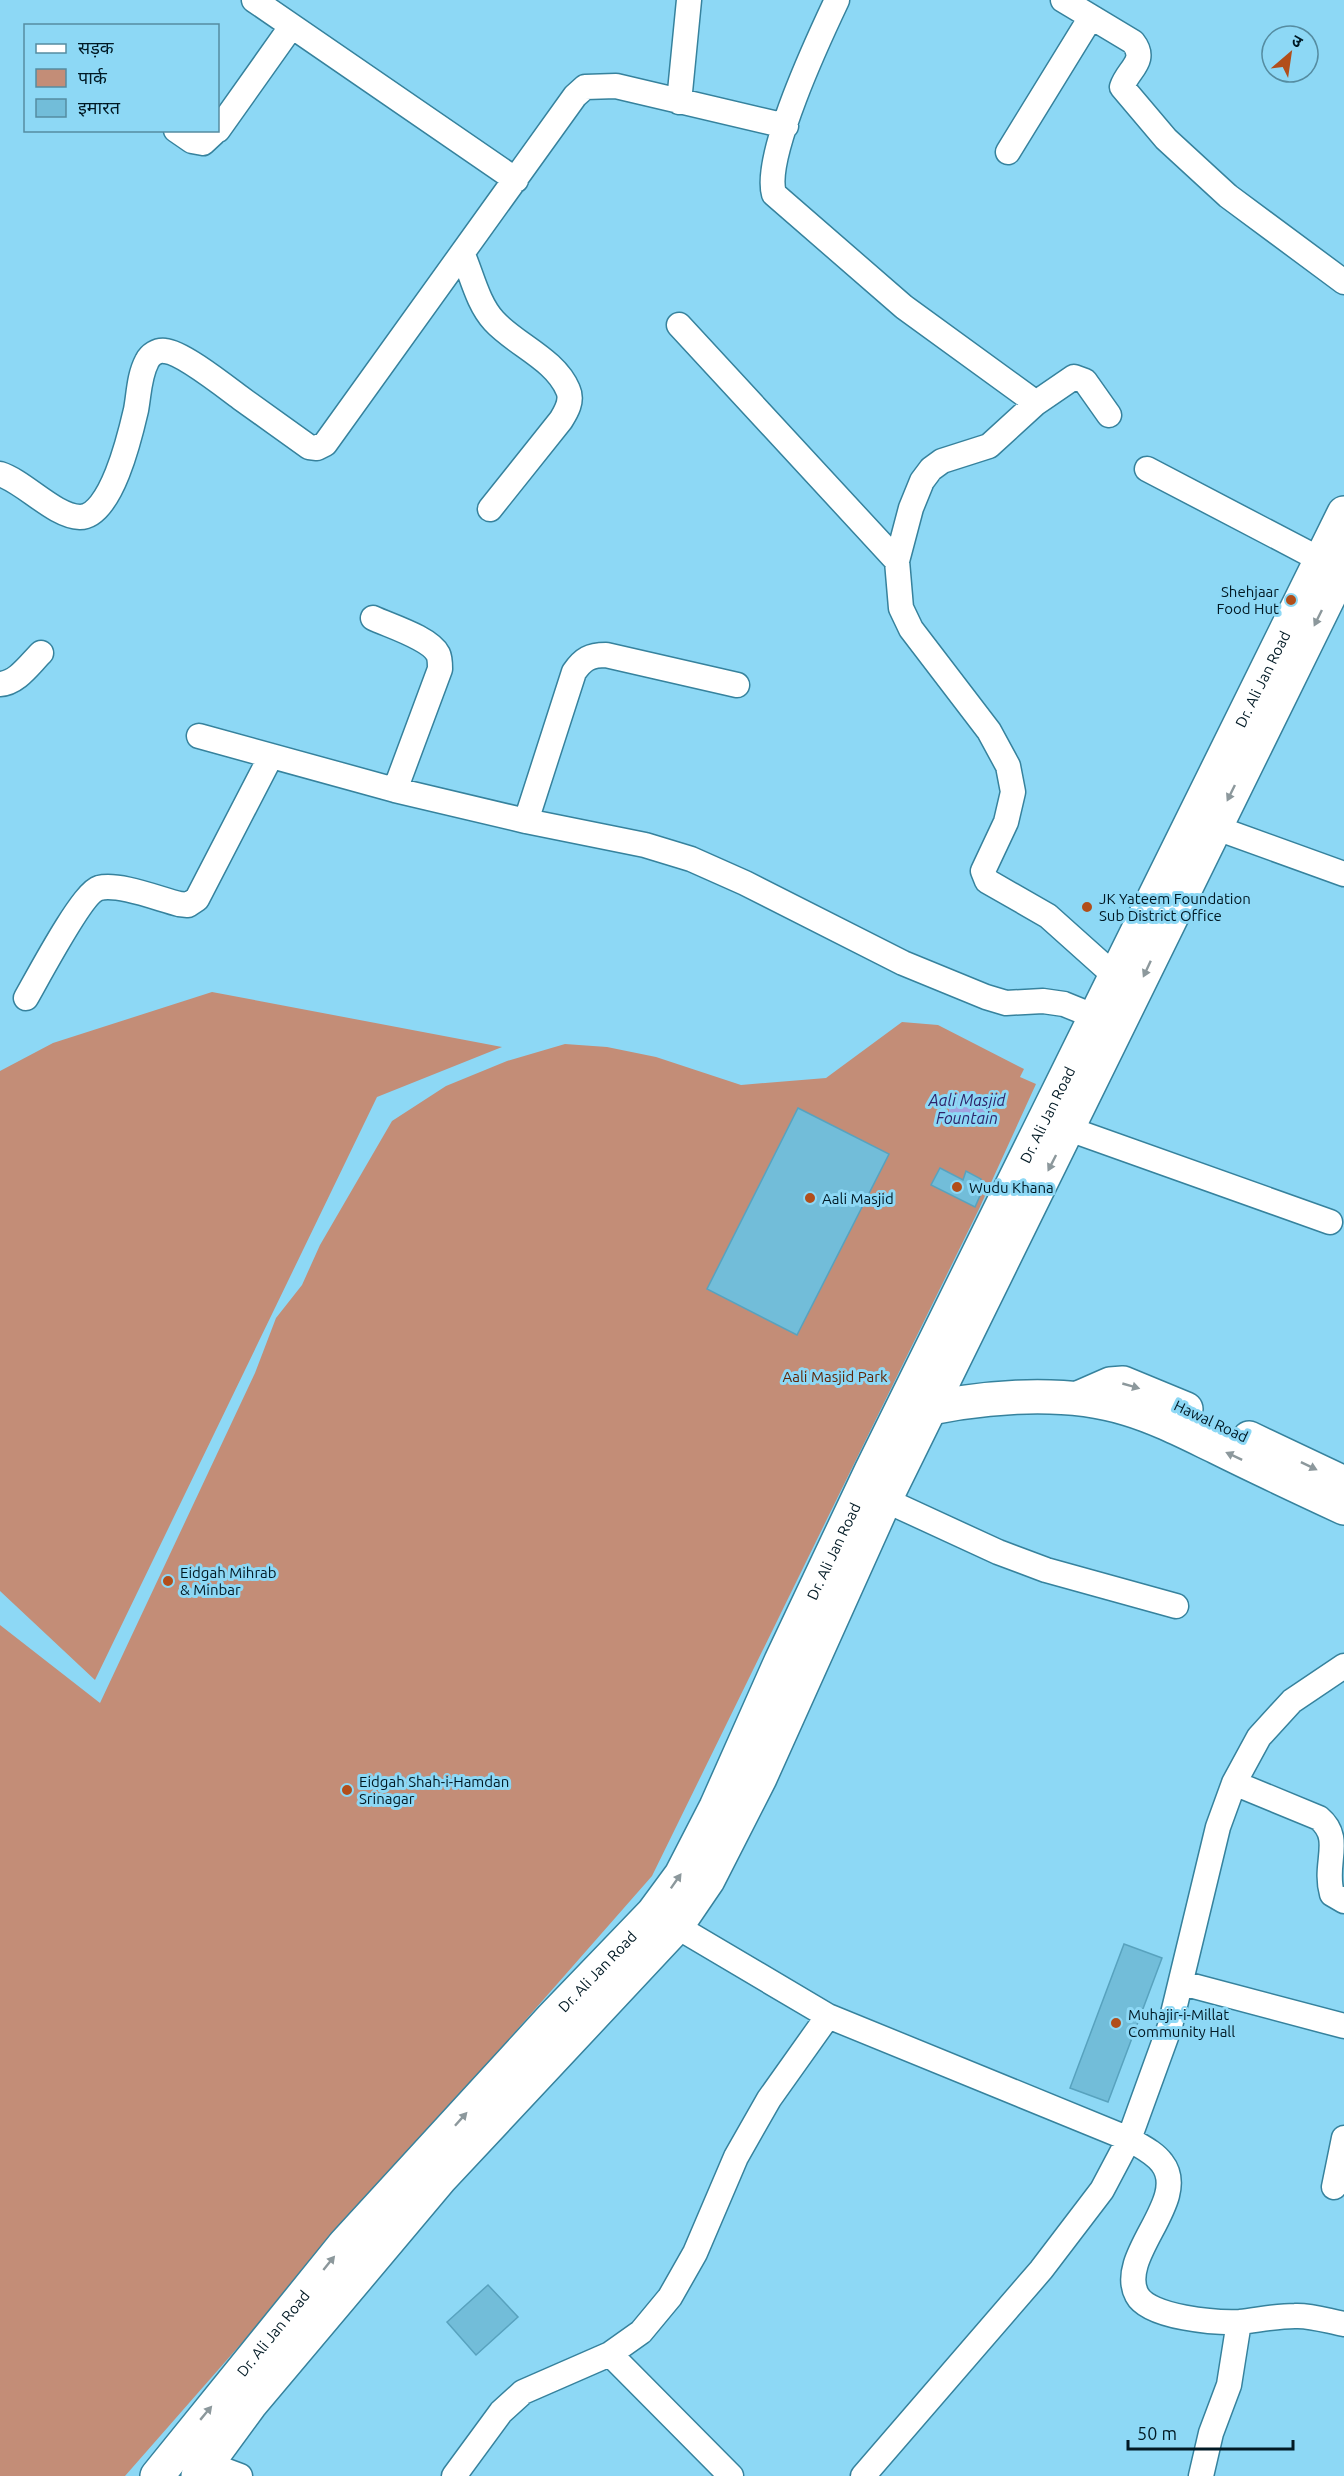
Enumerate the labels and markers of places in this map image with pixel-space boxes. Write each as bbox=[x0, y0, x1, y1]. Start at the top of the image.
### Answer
place label: Shehjaar Food Hut bbox=[1216, 583, 1279, 617]
marker: Shehjaar Food Hut bbox=[1284, 593, 1298, 607]
place label: JK Yateem Foundation Sub District Office bbox=[1099, 890, 1251, 924]
marker: JK Yateem Foundation Sub District Office bbox=[1080, 900, 1094, 914]
place label: Wudu Khana bbox=[969, 1179, 1054, 1196]
marker: Wudu Khana bbox=[950, 1180, 964, 1194]
place label: Aali Masjid bbox=[822, 1190, 894, 1207]
marker: Aali Masjid bbox=[803, 1191, 817, 1205]
place label: Eidgah Mihrab & Minbar bbox=[180, 1564, 277, 1598]
marker: Eidgah Mihrab & Minbar bbox=[161, 1574, 175, 1588]
place label: Eidgah Shah-i-Hamdan Srinagar bbox=[359, 1773, 509, 1807]
marker: Eidgah Shah-i-Hamdan Srinagar bbox=[340, 1783, 354, 1797]
place label: Muhajir-i-Millat Community Hall bbox=[1128, 2006, 1235, 2040]
marker: Muhajir-i-Millat Community Hall bbox=[1109, 2016, 1123, 2030]

